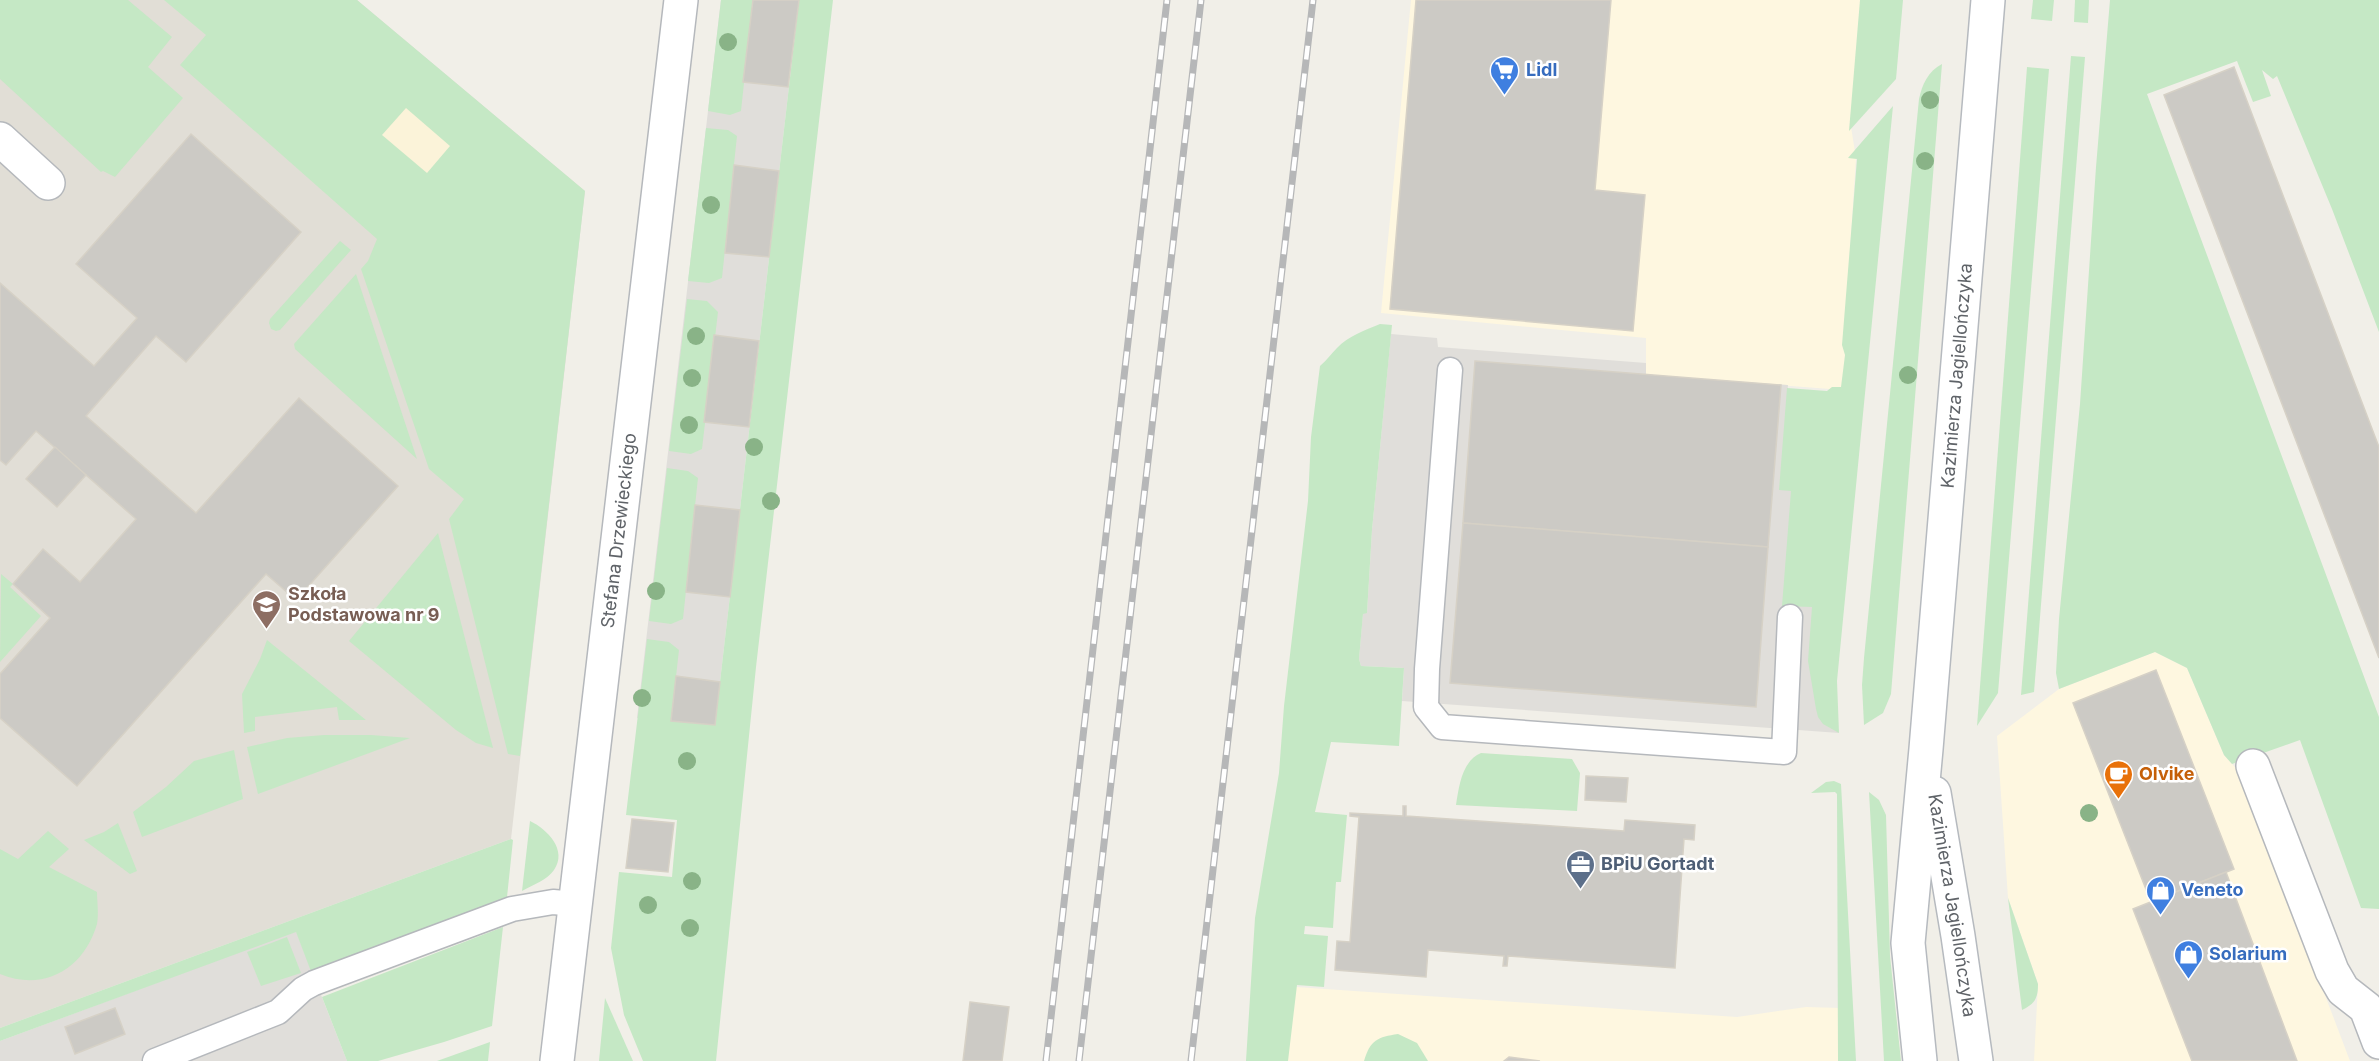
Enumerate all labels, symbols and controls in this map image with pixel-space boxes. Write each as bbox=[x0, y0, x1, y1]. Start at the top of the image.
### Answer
supermarket icon: Lidl bbox=[1489, 54, 1521, 96]
place label: Lidl bbox=[1526, 59, 1557, 80]
street label: Kazimierza Jagiellończyka bbox=[1937, 262, 1976, 489]
street label: Stefana Drzewieckiego bbox=[597, 432, 640, 629]
place label: Szkoła Podstawowa nr 9 bbox=[288, 583, 439, 625]
school or university icon: Szkoła Podstawowa nr 9 bbox=[251, 588, 283, 630]
cafe icon: Olvike bbox=[2102, 758, 2134, 800]
place label: Olvike bbox=[2139, 763, 2195, 784]
street label: Kazimierza Jagiellończyka bbox=[1924, 792, 1981, 1018]
office icon: BPiU Gortadt bbox=[1564, 848, 1596, 890]
place label: BPiU Gortadt bbox=[1601, 853, 1715, 874]
shop icon: Veneto bbox=[2144, 874, 2176, 916]
place label: Veneto bbox=[2181, 879, 2243, 900]
shop icon: Solarium bbox=[2172, 938, 2204, 980]
place label: Solarium bbox=[2209, 943, 2287, 964]

